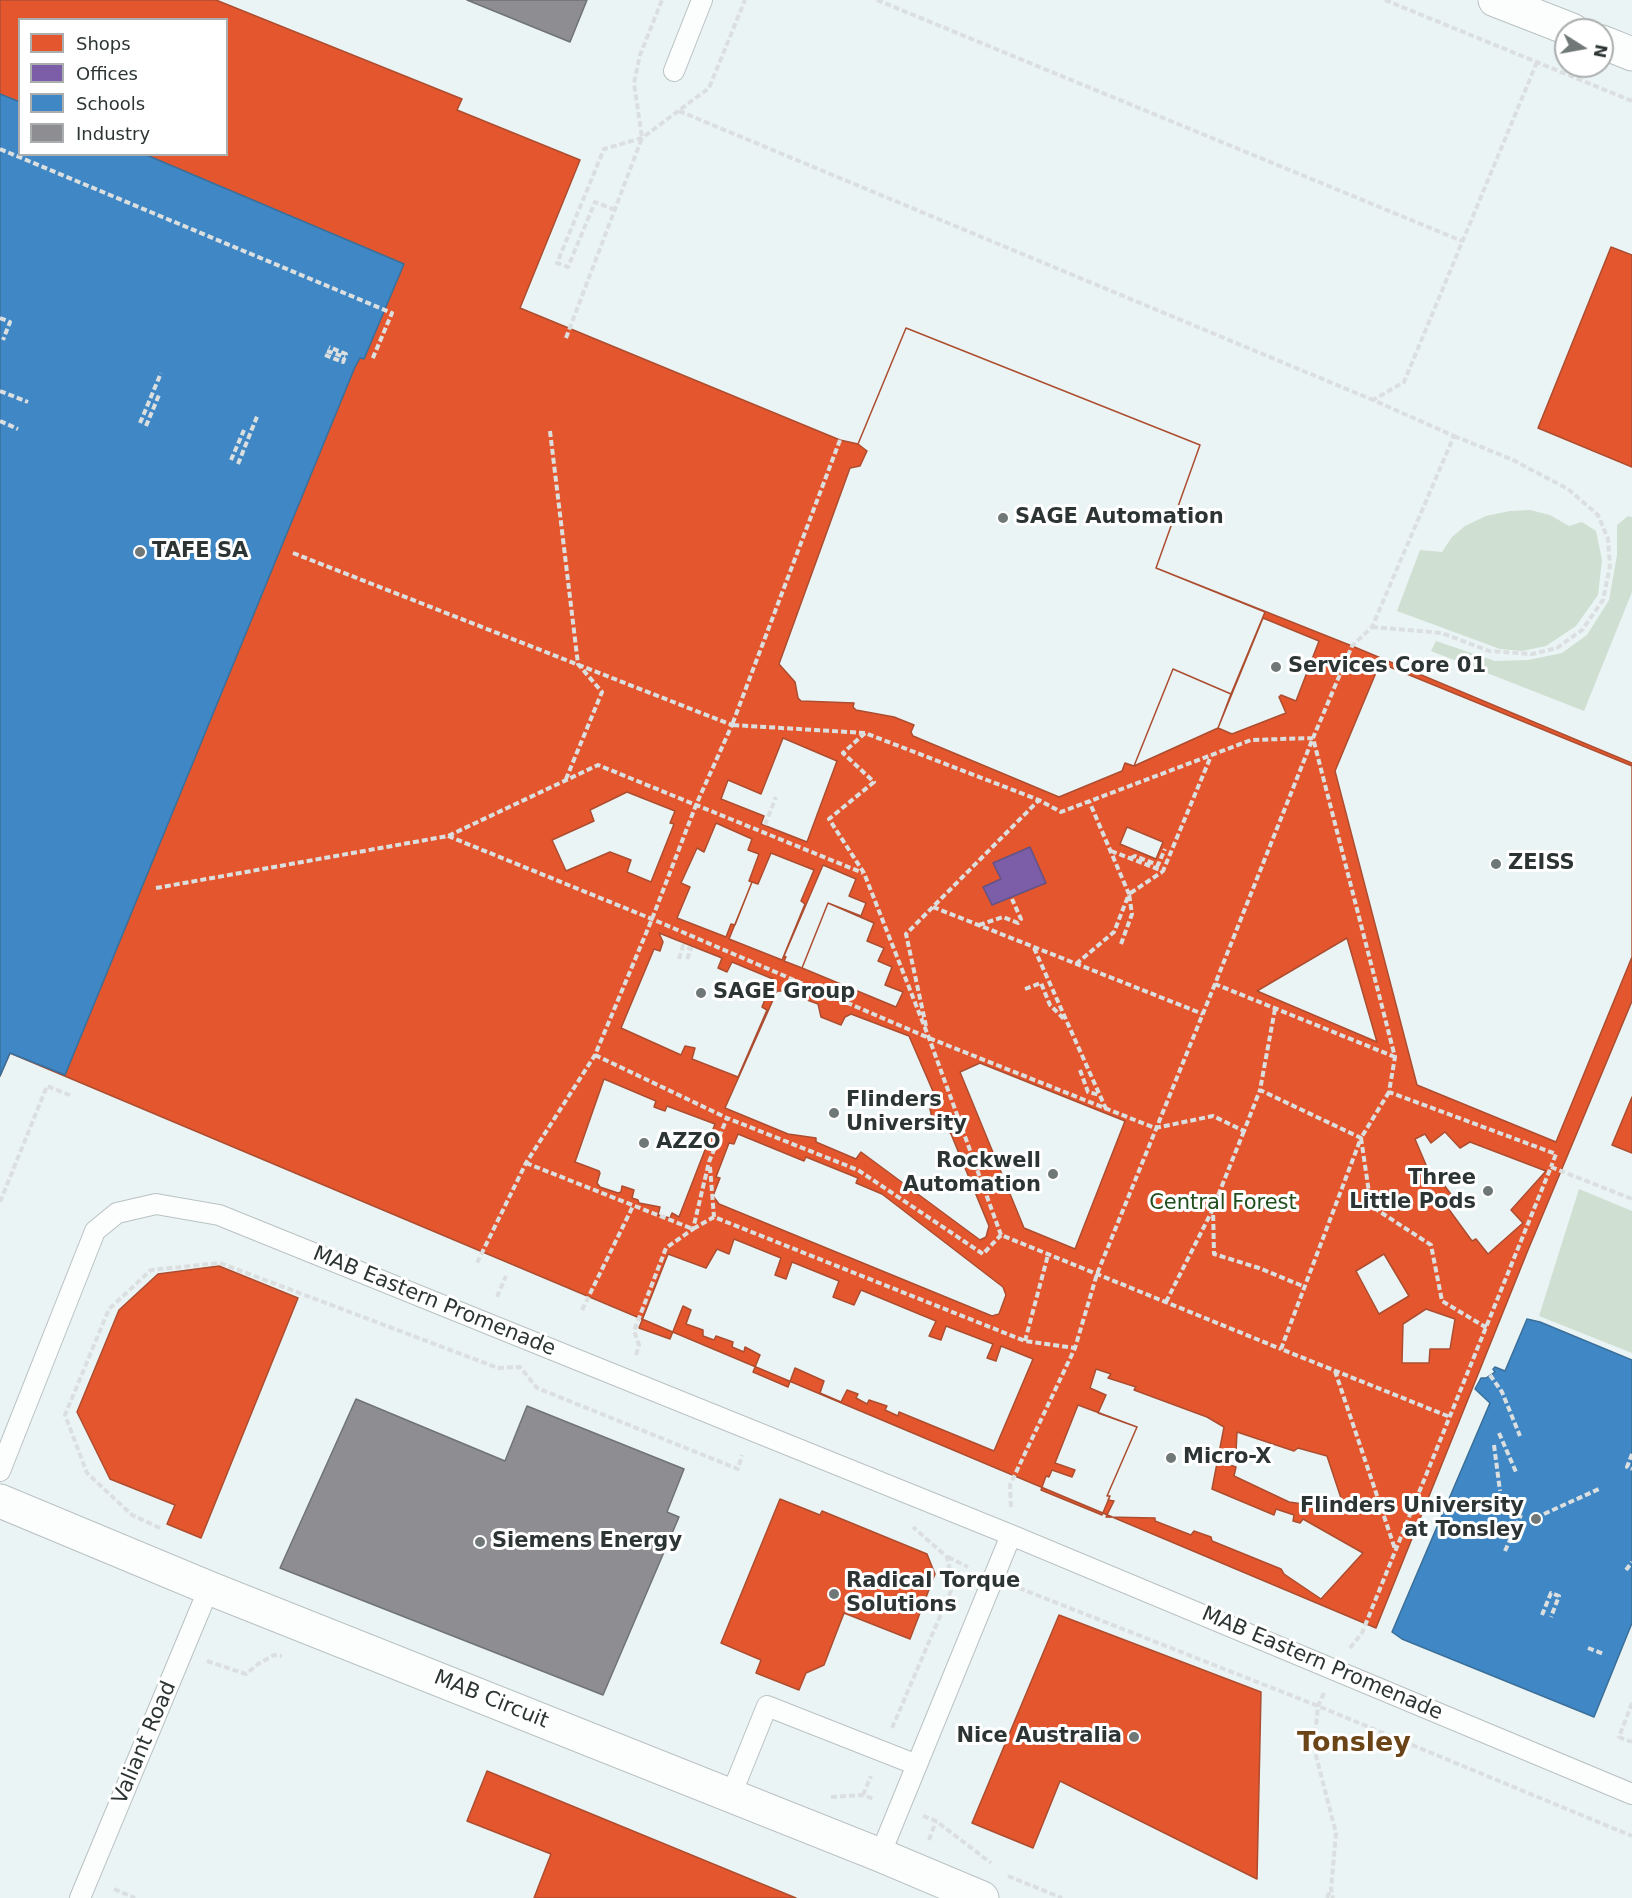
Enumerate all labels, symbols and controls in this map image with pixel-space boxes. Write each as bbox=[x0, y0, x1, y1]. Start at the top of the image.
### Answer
legend bbox=[18, 18, 228, 156]
north arrow bbox=[1554, 18, 1614, 78]
text: Shops bbox=[76, 33, 131, 54]
text: N bbox=[1590, 43, 1611, 60]
text: Offices bbox=[76, 63, 138, 84]
text: Schools bbox=[76, 93, 145, 114]
text: Industry bbox=[76, 123, 150, 144]
place label: SAGE Automation bbox=[1015, 505, 1224, 531]
marker: SAGE Automation bbox=[996, 511, 1010, 525]
place label: TAFE SA bbox=[152, 539, 248, 565]
marker: TAFE SA bbox=[133, 545, 147, 559]
place label: Services Core 01 bbox=[1288, 654, 1486, 680]
marker: Services Core 01 bbox=[1269, 660, 1283, 674]
place label: ZEISS bbox=[1508, 851, 1575, 877]
marker: ZEISS bbox=[1489, 857, 1503, 871]
place label: SAGE Group bbox=[713, 980, 855, 1006]
marker: SAGE Group bbox=[694, 986, 708, 1000]
place label: Flinders University bbox=[846, 1088, 967, 1138]
marker: Flinders University bbox=[827, 1106, 841, 1120]
place label: AZZO bbox=[656, 1130, 721, 1156]
marker: AZZO bbox=[637, 1136, 651, 1150]
place label: Rockwell Automation bbox=[903, 1149, 1041, 1199]
place label: Three Little Pods bbox=[1349, 1166, 1476, 1216]
marker: Rockwell Automation bbox=[1046, 1167, 1060, 1181]
marker: Three Little Pods bbox=[1481, 1184, 1495, 1198]
park label: Central Forest bbox=[1149, 1191, 1297, 1217]
street label: MAB Eastern Promenade bbox=[309, 1242, 559, 1362]
place label: Micro-X bbox=[1183, 1445, 1272, 1471]
marker: Micro-X bbox=[1164, 1451, 1178, 1465]
place label: Flinders University at Tonsley bbox=[1300, 1494, 1524, 1544]
marker: Flinders University at Tonsley bbox=[1529, 1512, 1543, 1526]
place label: Siemens Energy bbox=[492, 1529, 682, 1555]
marker: Siemens Energy bbox=[473, 1535, 487, 1549]
place label: Radical Torque Solutions bbox=[846, 1569, 1020, 1619]
marker: Radical Torque Solutions bbox=[827, 1587, 841, 1601]
street label: MAB Eastern Promenade bbox=[1198, 1602, 1446, 1726]
street label: MAB Circuit bbox=[430, 1666, 552, 1734]
street label: Valiant Road bbox=[108, 1678, 182, 1808]
place label: Nice Australia bbox=[956, 1724, 1122, 1750]
district label: Tonsley bbox=[1297, 1728, 1411, 1760]
marker: Nice Australia bbox=[1127, 1730, 1141, 1744]

